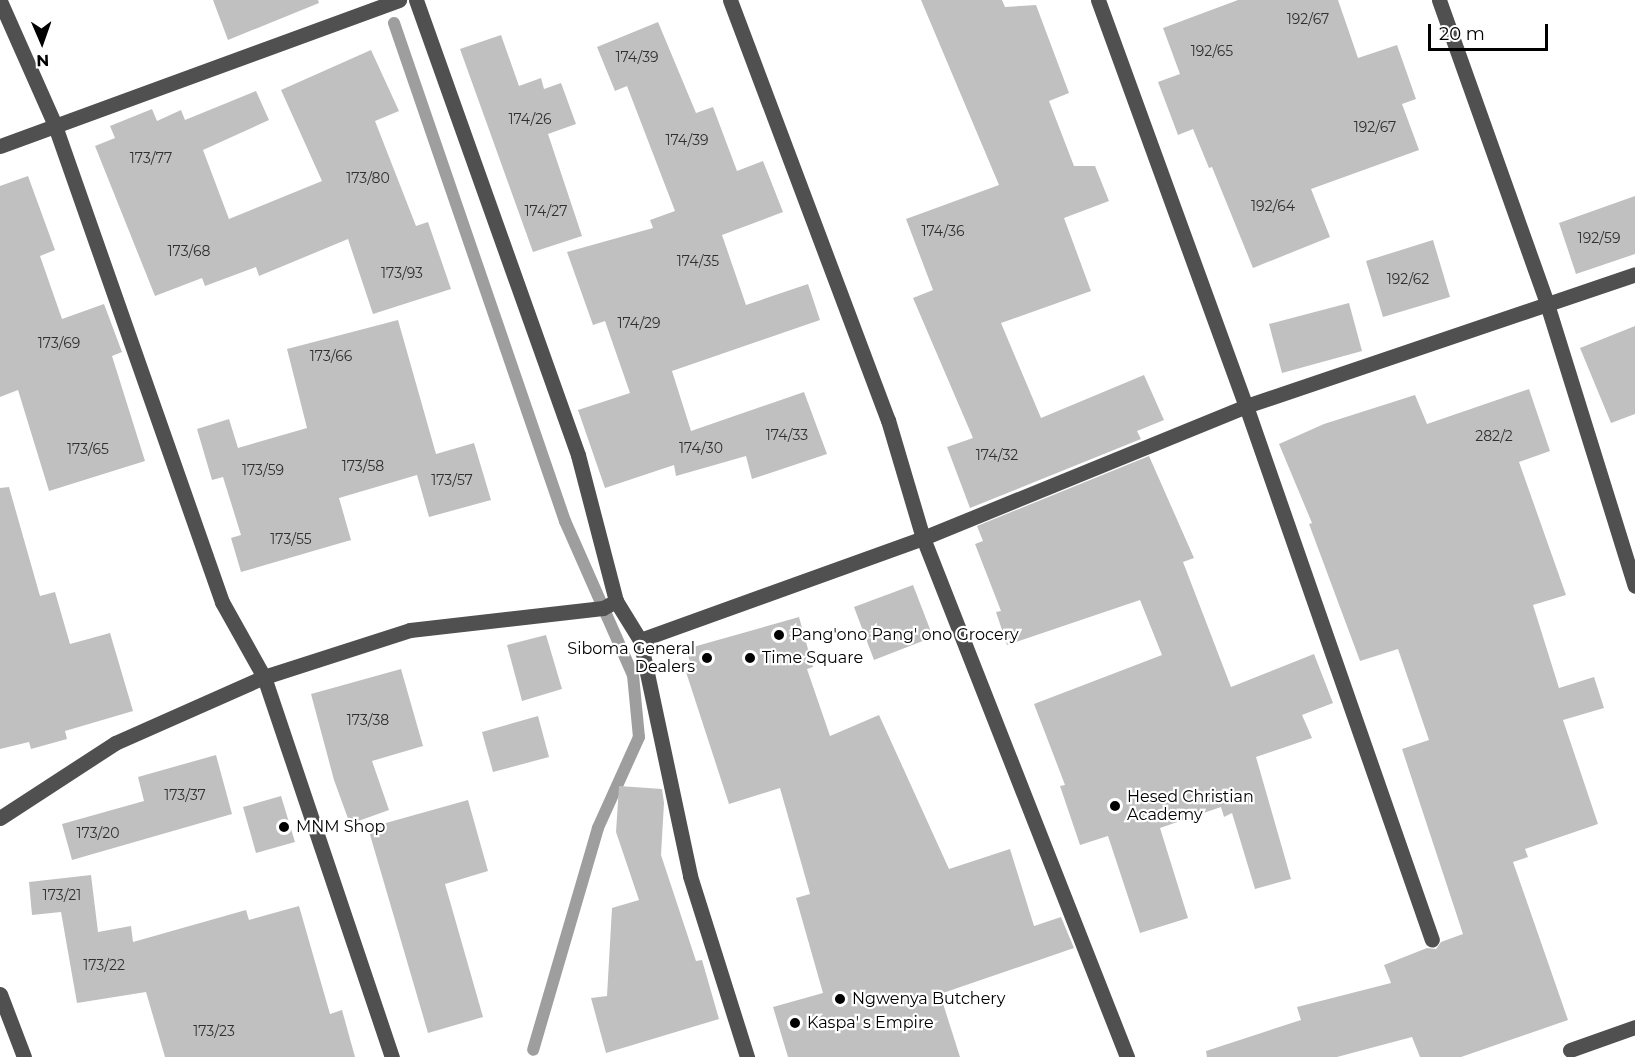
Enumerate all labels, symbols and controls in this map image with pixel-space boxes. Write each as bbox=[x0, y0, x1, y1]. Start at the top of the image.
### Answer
house number: 192/67 bbox=[1287, 11, 1329, 27]
north arrow bbox=[12, 12, 72, 72]
scale bar bbox=[1431, 12, 1551, 50]
text: 20 m bbox=[1439, 23, 1485, 45]
house number: 192/65 bbox=[1191, 43, 1233, 59]
house number: 174/39 bbox=[615, 49, 659, 65]
text: N bbox=[36, 51, 49, 70]
house number: 174/26 bbox=[508, 111, 552, 127]
house number: 192/67 bbox=[1354, 119, 1396, 135]
house number: 174/39 bbox=[665, 132, 709, 148]
house number: 173/77 bbox=[130, 150, 172, 166]
house number: 173/80 bbox=[346, 170, 390, 186]
house number: 192/64 bbox=[1251, 198, 1295, 214]
house number: 174/27 bbox=[525, 203, 567, 219]
house number: 174/36 bbox=[921, 223, 965, 239]
house number: 192/59 bbox=[1578, 230, 1620, 246]
house number: 173/68 bbox=[168, 243, 210, 259]
house number: 174/35 bbox=[677, 253, 719, 269]
house number: 173/93 bbox=[381, 265, 423, 281]
house number: 192/62 bbox=[1387, 271, 1429, 287]
house number: 174/29 bbox=[617, 315, 661, 331]
house number: 173/69 bbox=[38, 335, 80, 351]
house number: 173/66 bbox=[310, 348, 352, 364]
house number: 174/33 bbox=[766, 427, 808, 443]
house number: 282/2 bbox=[1475, 428, 1513, 444]
house number: 174/30 bbox=[679, 440, 723, 456]
house number: 173/65 bbox=[67, 441, 109, 457]
house number: 174/32 bbox=[976, 447, 1018, 463]
house number: 173/58 bbox=[342, 458, 384, 474]
house number: 173/59 bbox=[242, 462, 284, 478]
house number: 173/57 bbox=[431, 472, 473, 488]
house number: 173/55 bbox=[270, 531, 312, 547]
place label: Pang'ono Pang' ono Grocery bbox=[791, 625, 1019, 645]
marker: Pang'ono Pang' ono Grocery bbox=[772, 628, 786, 642]
place label: Siboma General Dealers bbox=[567, 639, 695, 677]
place label: Time Square bbox=[762, 648, 863, 668]
marker: Siboma General Dealers bbox=[700, 651, 714, 665]
marker: Time Square bbox=[743, 651, 757, 665]
house number: 173/38 bbox=[347, 712, 389, 728]
house number: 173/37 bbox=[164, 787, 206, 803]
place label: Hesed Christian Academy bbox=[1127, 787, 1254, 825]
marker: Hesed Christian Academy bbox=[1108, 799, 1122, 813]
place label: MNM Shop bbox=[296, 817, 385, 837]
marker: MNM Shop bbox=[277, 820, 291, 834]
house number: 173/20 bbox=[77, 825, 119, 841]
house number: 173/21 bbox=[43, 887, 81, 903]
house number: 173/22 bbox=[83, 957, 125, 973]
place label: Ngwenya Butchery bbox=[852, 989, 1005, 1009]
marker: Ngwenya Butchery bbox=[833, 992, 847, 1006]
place label: Kaspa' s Empire bbox=[807, 1013, 934, 1033]
marker: Kaspa' s Empire bbox=[788, 1016, 802, 1030]
house number: 173/23 bbox=[193, 1023, 235, 1039]

